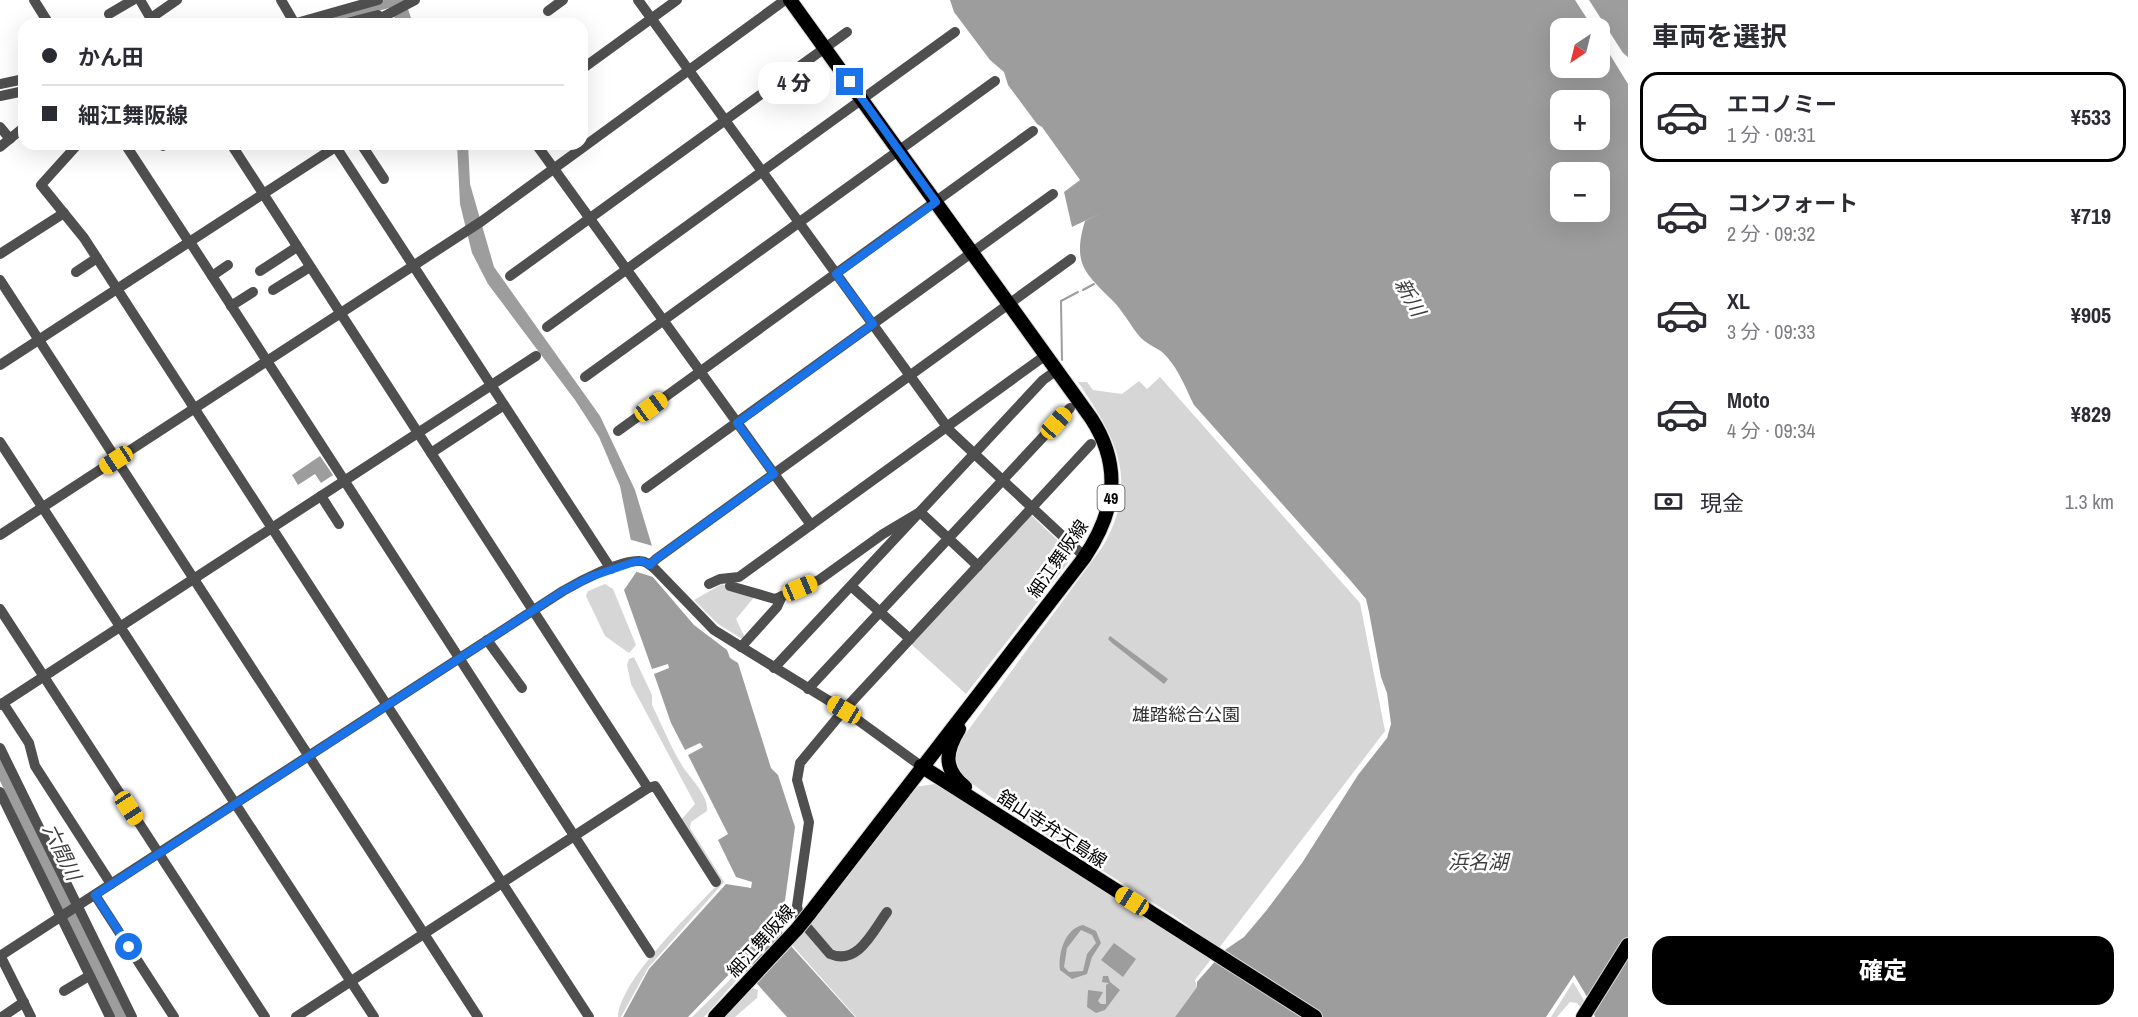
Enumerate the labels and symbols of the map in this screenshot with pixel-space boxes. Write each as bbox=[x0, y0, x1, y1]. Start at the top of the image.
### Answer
north arrow bbox=[1550, 18, 1610, 78]
callout: 4 分 bbox=[757, 61, 829, 103]
route end bbox=[836, 68, 863, 95]
water label: 新川 bbox=[1389, 273, 1433, 323]
car bbox=[631, 389, 671, 425]
car bbox=[1037, 404, 1075, 442]
car bbox=[96, 443, 136, 477]
road number: 49 bbox=[1098, 485, 1124, 511]
street label: 細江舞阪線 bbox=[1022, 515, 1094, 603]
car bbox=[780, 573, 820, 603]
car bbox=[824, 693, 864, 727]
park label: 雄踏総合公園 bbox=[1132, 702, 1240, 727]
street label: 舘山寺弁天島線 bbox=[993, 784, 1112, 873]
car bbox=[112, 788, 146, 828]
water label: 六間川 bbox=[37, 819, 89, 886]
water label: 浜名湖 bbox=[1448, 848, 1511, 875]
car bbox=[1112, 884, 1152, 918]
street label: 細江舞阪線 bbox=[721, 899, 800, 982]
route start bbox=[115, 933, 142, 960]

